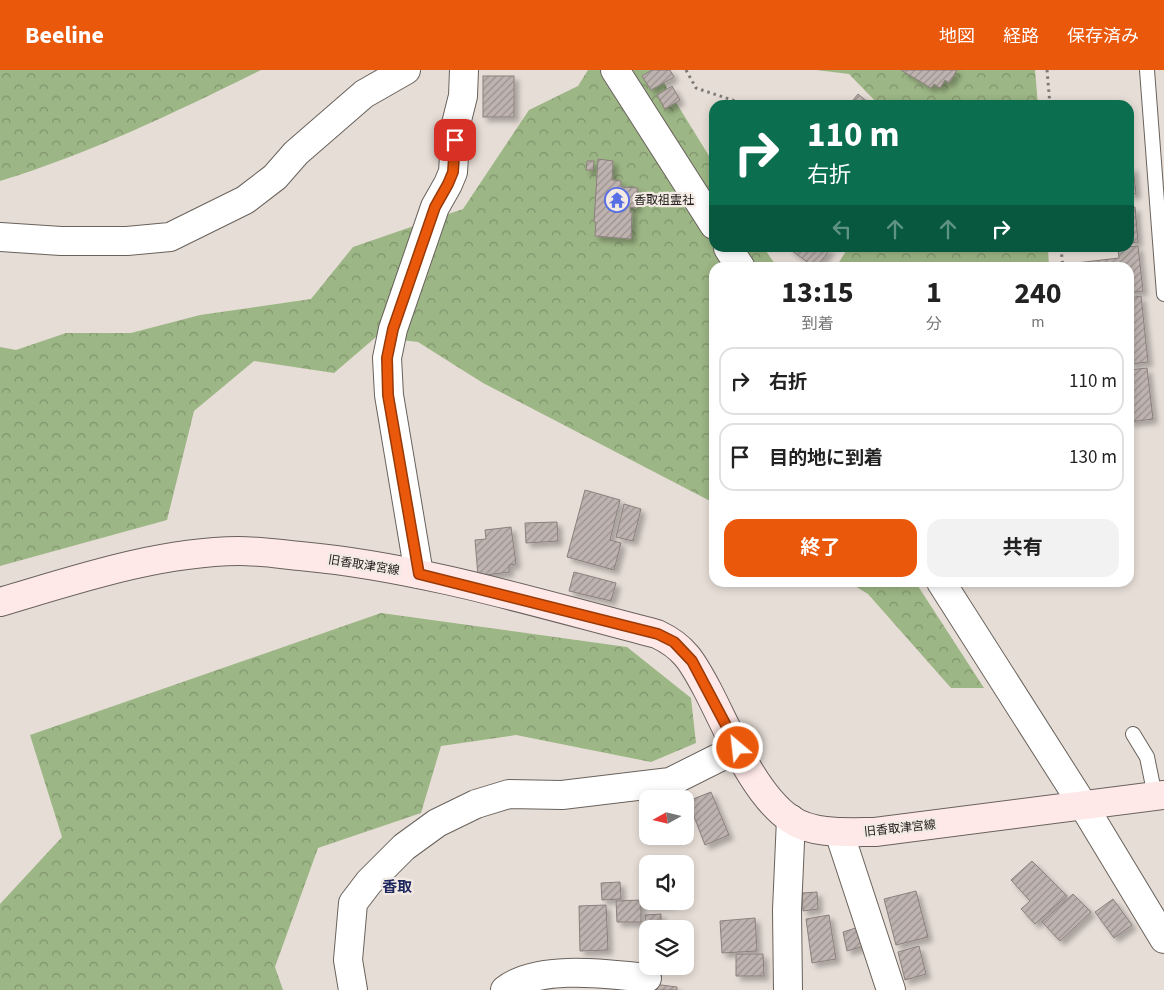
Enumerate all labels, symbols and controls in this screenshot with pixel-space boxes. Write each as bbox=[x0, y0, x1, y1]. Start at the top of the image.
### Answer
text: Beeline bbox=[25, 18, 104, 53]
text: 地図 bbox=[939, 24, 975, 49]
text: 経路 bbox=[1003, 24, 1039, 49]
text: 保存済み bbox=[1067, 24, 1139, 49]
text: 110 m bbox=[807, 110, 899, 160]
pin bbox=[434, 119, 476, 161]
icon: right bbox=[724, 120, 789, 185]
icon: arrive bbox=[441, 126, 469, 154]
text: 右折 bbox=[807, 159, 851, 191]
temple icon: 香取祖霊社 bbox=[604, 187, 630, 213]
place label: 香取祖霊社 bbox=[634, 192, 694, 209]
icon: left bbox=[828, 215, 856, 243]
icon: ahead bbox=[881, 215, 909, 243]
icon: ahead bbox=[934, 215, 962, 243]
icon: right bbox=[987, 215, 1015, 243]
text: 13:15 bbox=[781, 271, 854, 314]
text: 1 bbox=[926, 271, 942, 314]
text: 240 bbox=[1014, 272, 1062, 315]
text: m bbox=[1031, 311, 1045, 333]
text: 到着 bbox=[801, 313, 833, 335]
text: 分 bbox=[926, 313, 942, 335]
icon: right bbox=[726, 367, 754, 395]
text: 110 m bbox=[1069, 368, 1117, 395]
text: 右折 bbox=[769, 369, 807, 396]
icon: arrive bbox=[726, 443, 754, 471]
text: 130 m bbox=[1069, 444, 1117, 471]
text: 目的地に到着 bbox=[769, 445, 883, 472]
button: 終了 bbox=[724, 519, 917, 577]
button: 共有 bbox=[927, 519, 1119, 577]
street label: 旧香取津宮線 bbox=[327, 551, 401, 580]
position arrow bbox=[711, 721, 763, 773]
north arrow bbox=[639, 790, 694, 845]
map controls bbox=[639, 790, 694, 975]
street label: 旧香取津宮線 bbox=[863, 816, 937, 841]
button: sound bbox=[639, 855, 694, 910]
district label: 香取 bbox=[382, 877, 412, 898]
button: layers bbox=[639, 920, 694, 975]

